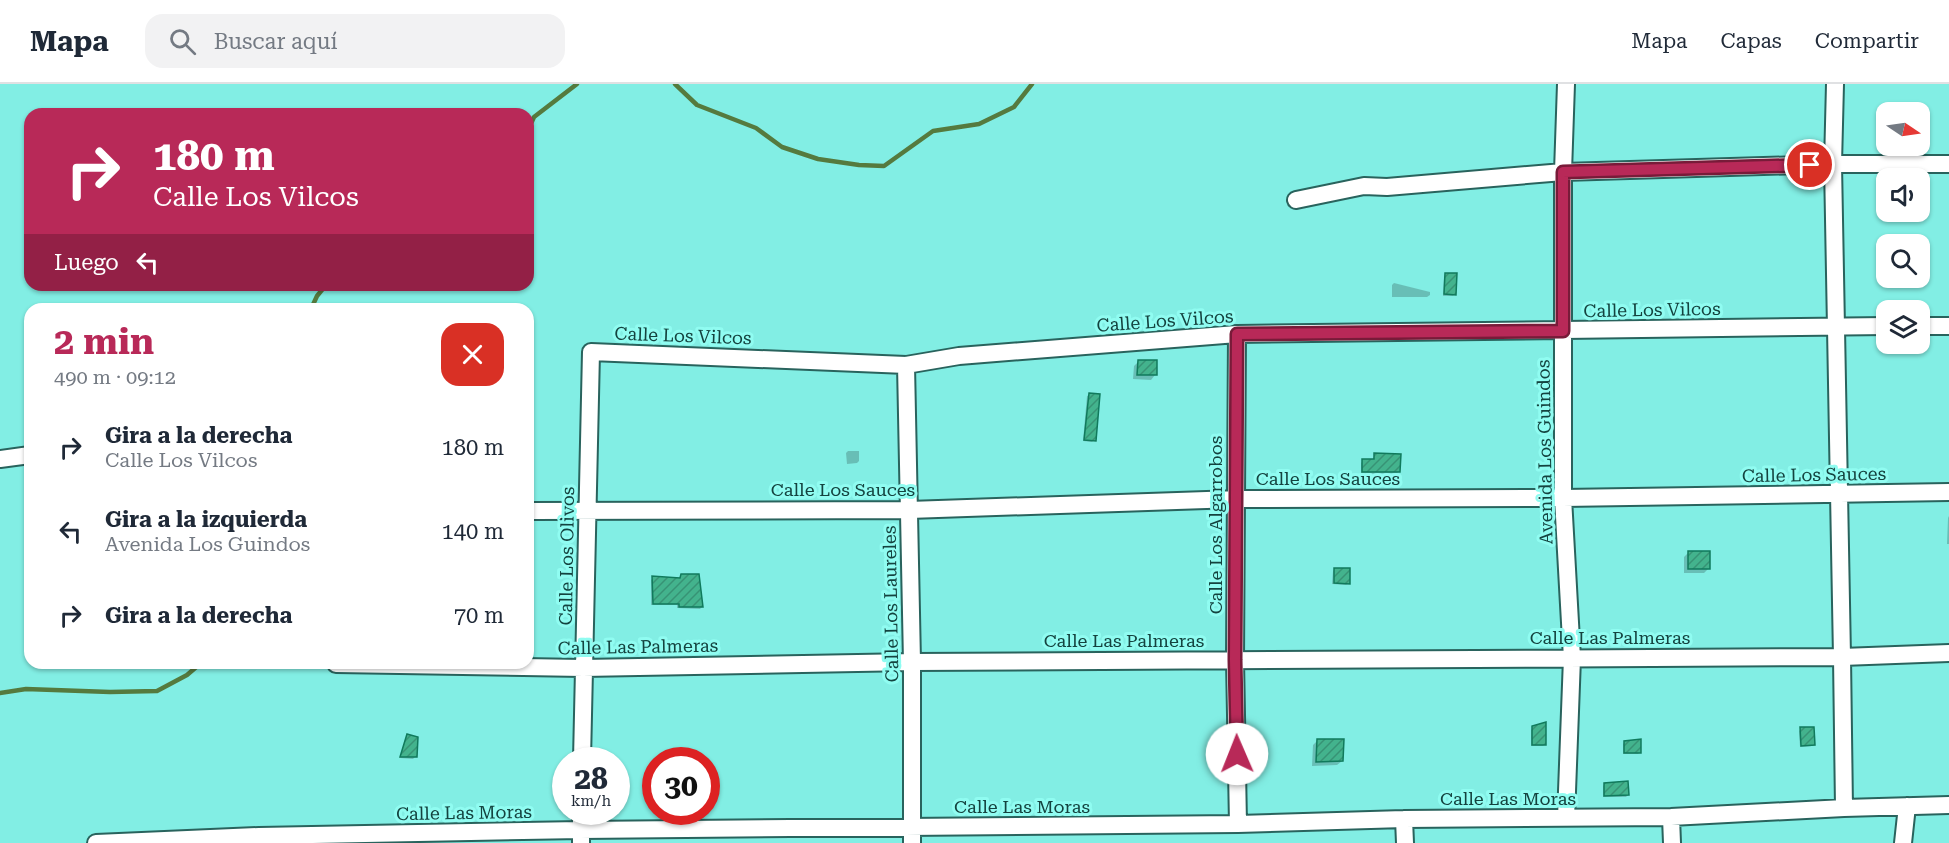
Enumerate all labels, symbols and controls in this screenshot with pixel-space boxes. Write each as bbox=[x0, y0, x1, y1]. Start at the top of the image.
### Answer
search box bbox=[145, 14, 565, 68]
text: Mapa bbox=[30, 25, 109, 58]
icon: search bbox=[166, 25, 199, 58]
text: Buscar aquí bbox=[214, 29, 338, 54]
text: Mapa bbox=[1631, 29, 1687, 53]
text: Capas bbox=[1720, 29, 1782, 53]
text: Compartir bbox=[1815, 29, 1919, 53]
north arrow bbox=[1876, 102, 1930, 156]
map controls bbox=[1876, 102, 1930, 354]
text: 180 m bbox=[153, 131, 275, 180]
icon: right bbox=[54, 132, 132, 210]
pin bbox=[1784, 139, 1835, 190]
icon: arrive bbox=[1793, 148, 1826, 181]
button: sound bbox=[1876, 168, 1930, 222]
text: Calle Los Vilcos bbox=[153, 181, 359, 213]
button: search bbox=[1876, 234, 1930, 288]
icon: left bbox=[131, 246, 164, 279]
text: Luego bbox=[54, 250, 119, 275]
street label: Calle Los Vilcos bbox=[1583, 298, 1721, 321]
button: layers bbox=[1876, 300, 1930, 354]
street label: Calle Los Vilcos bbox=[1096, 305, 1234, 336]
text: 2 min bbox=[54, 321, 154, 363]
button: close bbox=[441, 323, 504, 386]
street label: Calle Los Vilcos bbox=[614, 323, 752, 348]
street label: Avenida Los Guindos bbox=[1532, 359, 1557, 545]
text: 490 m · 09:12 bbox=[54, 365, 176, 389]
text: Gira a la derecha bbox=[105, 423, 292, 448]
icon: right bbox=[54, 431, 87, 464]
text: 180 m bbox=[441, 435, 504, 460]
street label: Calle Los Algarrobos bbox=[1205, 436, 1226, 614]
text: Calle Los Vilcos bbox=[105, 448, 257, 472]
street label: Calle Los Sauces bbox=[1742, 463, 1886, 486]
street label: Calle Los Sauces bbox=[1256, 468, 1400, 489]
street label: Calle Los Sauces bbox=[771, 479, 915, 500]
street label: Calle Los Olivos bbox=[555, 486, 578, 626]
text: Gira a la izquierda bbox=[105, 507, 307, 532]
icon: left bbox=[54, 515, 87, 548]
text: 140 m bbox=[441, 519, 504, 544]
street label: Calle Los Laureles bbox=[879, 525, 902, 683]
text: Avenida Los Guindos bbox=[105, 532, 310, 556]
icon: right bbox=[54, 599, 87, 632]
text: Gira a la derecha bbox=[105, 603, 292, 628]
text: 70 m bbox=[454, 603, 504, 628]
street label: Calle Las Palmeras bbox=[1530, 627, 1690, 648]
street label: Calle Las Palmeras bbox=[1044, 630, 1204, 651]
street label: Calle Las Palmeras bbox=[557, 635, 718, 658]
position arrow bbox=[1205, 722, 1269, 786]
speed limit sign: 30 bbox=[642, 747, 720, 825]
text: 28 bbox=[574, 761, 608, 796]
street label: Calle Las Moras bbox=[1440, 788, 1576, 809]
text: km/h bbox=[571, 792, 611, 810]
street label: Calle Las Moras bbox=[954, 796, 1090, 817]
street label: Calle Las Moras bbox=[396, 801, 532, 824]

